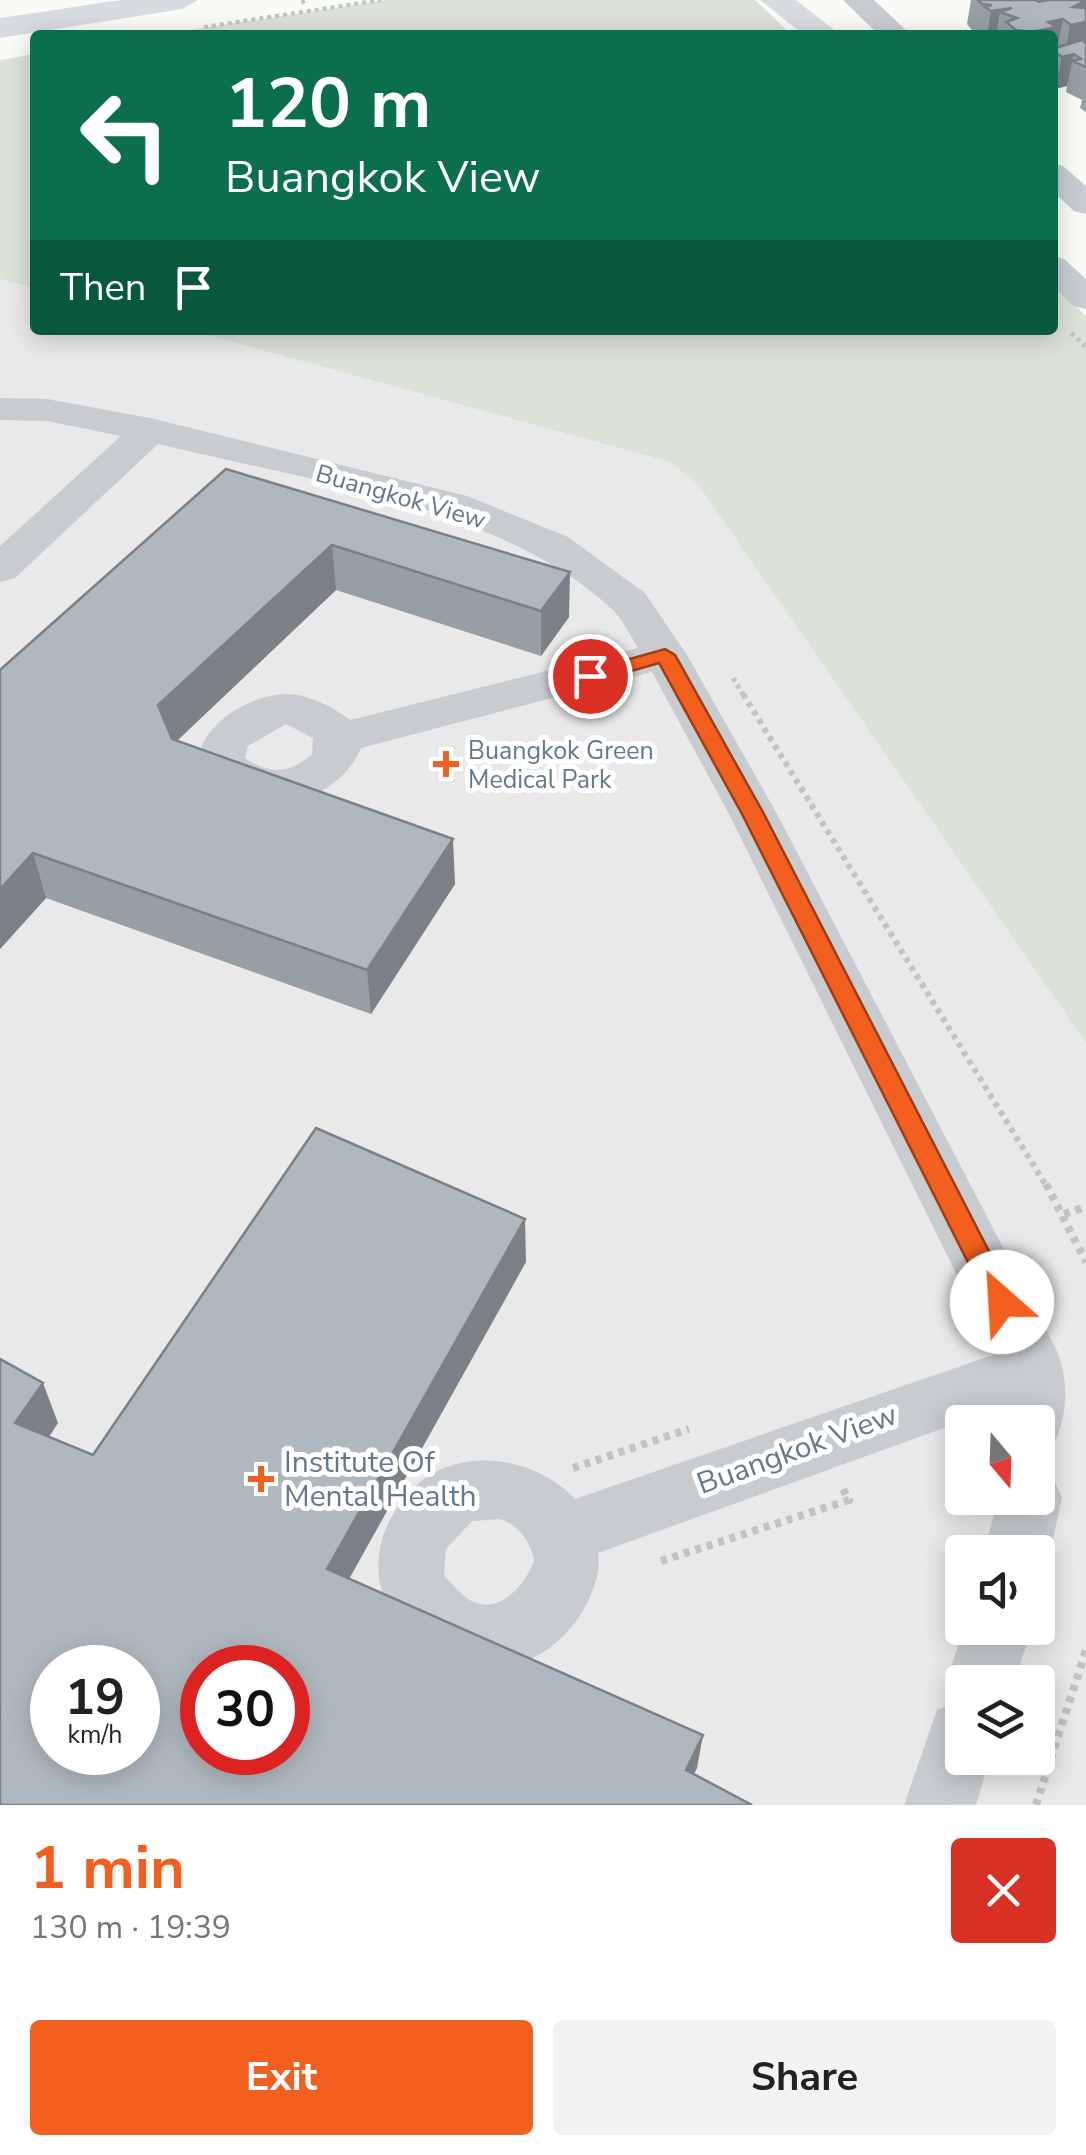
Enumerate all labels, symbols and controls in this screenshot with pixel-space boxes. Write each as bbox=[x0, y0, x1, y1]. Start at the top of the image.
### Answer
text: 120 m bbox=[225, 56, 431, 152]
icon: left bbox=[60, 70, 190, 200]
text: Buangkok View bbox=[225, 147, 540, 208]
icon: arrive bbox=[166, 260, 221, 315]
text: Then bbox=[60, 262, 146, 313]
street label: Buangkok View bbox=[312, 456, 490, 537]
pin bbox=[548, 634, 633, 719]
icon: arrive bbox=[563, 649, 618, 704]
place label: Buangkok Green Medical Park bbox=[468, 734, 654, 797]
marker: Buangkok Green Medical Park bbox=[433, 751, 459, 777]
position arrow bbox=[950, 1250, 1054, 1354]
street label: Buangkok View bbox=[691, 1394, 903, 1505]
north arrow bbox=[945, 1405, 1055, 1515]
map controls bbox=[945, 1405, 1055, 1775]
place label: Institute Of Mental Health bbox=[284, 1442, 477, 1517]
marker: Institute Of Mental Health bbox=[248, 1466, 274, 1492]
button: sound bbox=[945, 1535, 1055, 1645]
speed limit sign: 30 bbox=[180, 1645, 310, 1775]
text: 19 bbox=[65, 1663, 125, 1732]
button: layers bbox=[945, 1665, 1055, 1775]
text: km/h bbox=[67, 1718, 123, 1752]
text: 1 min bbox=[30, 1827, 185, 1909]
button: close bbox=[951, 1838, 1056, 1943]
text: 130 m · 19:39 bbox=[30, 1906, 231, 1949]
button: Exit bbox=[30, 2020, 533, 2135]
button: Share bbox=[553, 2020, 1056, 2135]

